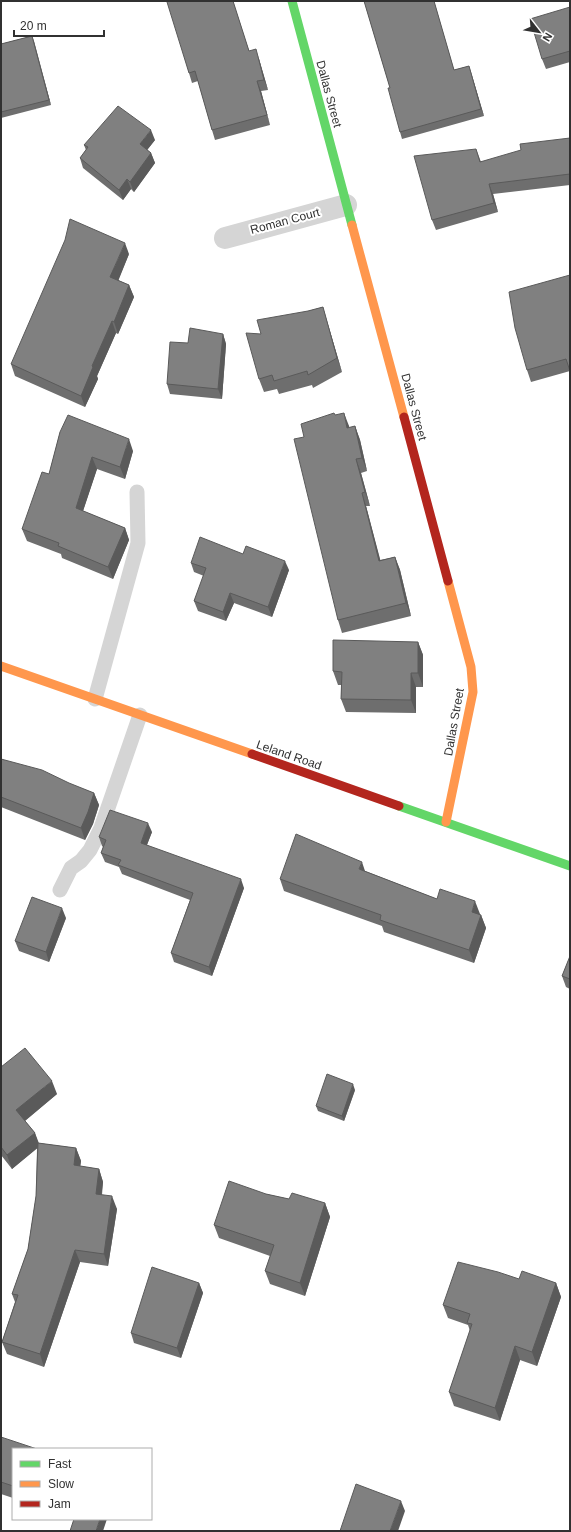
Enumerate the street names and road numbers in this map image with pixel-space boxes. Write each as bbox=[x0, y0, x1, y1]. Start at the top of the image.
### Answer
street label: Dallas Street bbox=[313, 59, 345, 130]
street label: Roman Court bbox=[249, 205, 322, 237]
street label: Dallas Street bbox=[398, 372, 430, 443]
street label: Dallas Street bbox=[441, 686, 467, 757]
street label: Leland Road bbox=[255, 737, 323, 773]

